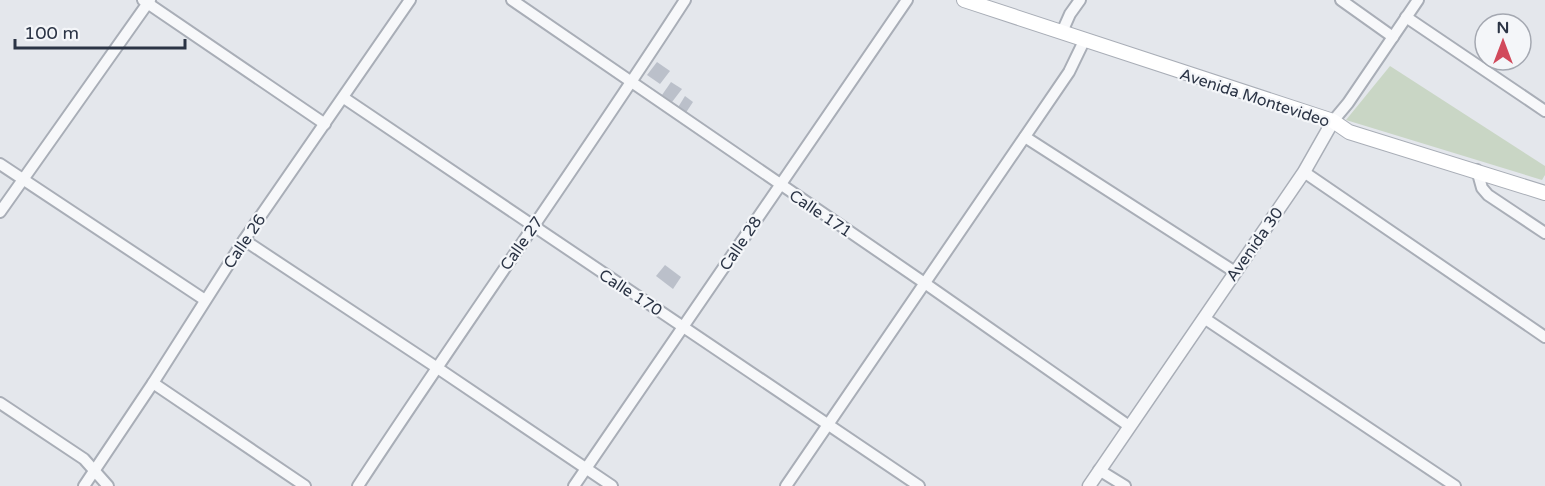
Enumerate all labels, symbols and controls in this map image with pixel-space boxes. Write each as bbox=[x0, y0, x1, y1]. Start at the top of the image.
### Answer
scale bar bbox=[15, 12, 184, 50]
north arrow bbox=[1473, 12, 1533, 72]
text: N bbox=[1497, 18, 1509, 38]
text: 100 m bbox=[24, 22, 79, 44]
street label: Avenida Montevideo bbox=[1177, 64, 1332, 132]
street label: Calle 171 bbox=[785, 186, 856, 242]
street label: Avenida 30 bbox=[1222, 204, 1288, 285]
street label: Calle 26 bbox=[219, 211, 270, 273]
street label: Calle 27 bbox=[496, 213, 548, 274]
street label: Calle 28 bbox=[715, 213, 766, 275]
street label: Calle 170 bbox=[595, 265, 666, 321]

